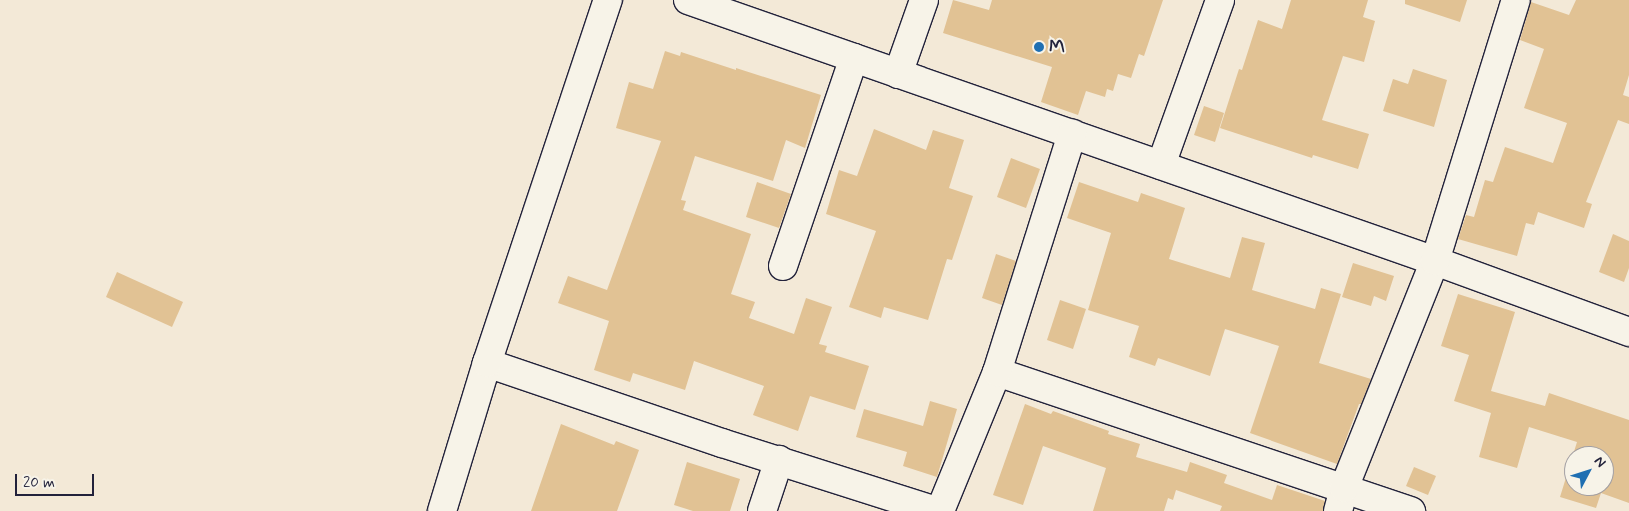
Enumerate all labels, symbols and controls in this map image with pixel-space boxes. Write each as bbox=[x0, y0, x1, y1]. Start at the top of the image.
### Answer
place label: M bbox=[1049, 36, 1065, 58]
marker: M bbox=[1033, 41, 1045, 53]
north arrow bbox=[1564, 446, 1614, 496]
text: N bbox=[1590, 453, 1610, 471]
scale bar bbox=[18, 464, 96, 496]
text: 20 m bbox=[23, 473, 55, 493]

